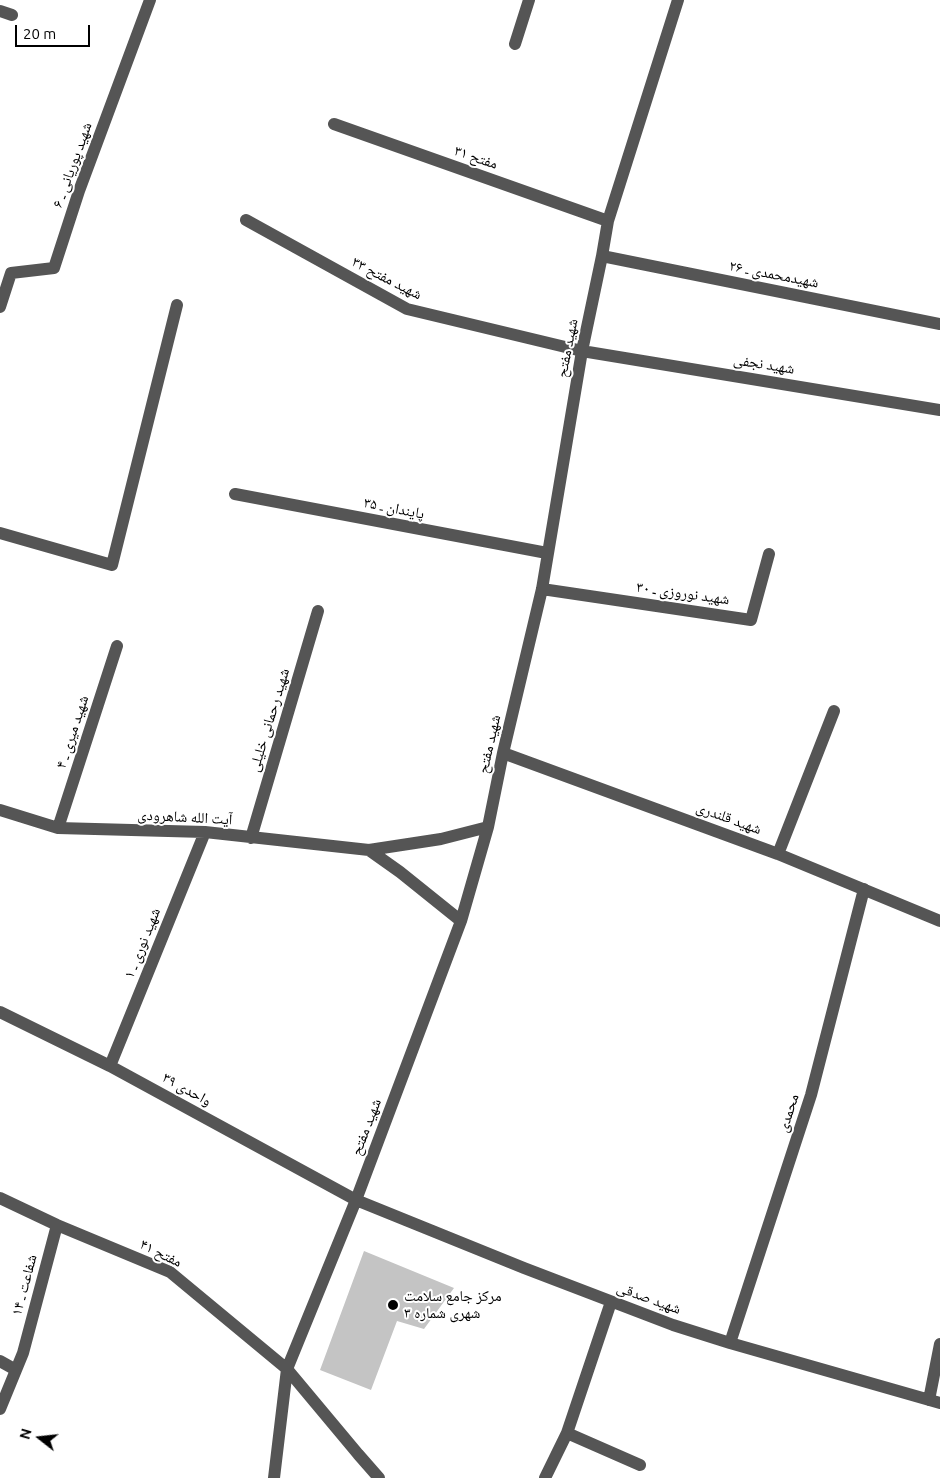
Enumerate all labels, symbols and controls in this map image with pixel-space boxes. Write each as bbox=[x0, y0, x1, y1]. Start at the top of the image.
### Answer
scale bar bbox=[18, 15, 92, 47]
text: 20 m bbox=[23, 25, 56, 42]
street label: شهید پوریانی ـ ۶ bbox=[48, 120, 96, 210]
street label: مفتح ۳۱ bbox=[452, 141, 500, 173]
street label: شهید مفتح ۳۳ bbox=[349, 253, 425, 303]
street label: شهیدمحمدی ـ ۲۶ bbox=[728, 256, 820, 292]
street label: شهید مفتح bbox=[552, 317, 582, 379]
street label: شهید نجفی bbox=[732, 350, 796, 378]
street label: پایندان ـ ۳۵ bbox=[362, 493, 426, 523]
street label: شهید نوروزی ـ ۳۰ bbox=[635, 578, 731, 608]
street label: شهید رحمانی خلیلی bbox=[245, 666, 293, 774]
street label: شهید میری ـ ۴ bbox=[52, 693, 92, 771]
street label: شهید مفتح bbox=[474, 713, 504, 775]
street label: شهید قلندری bbox=[694, 798, 764, 838]
street label: آیت الله شاهرودی bbox=[137, 806, 233, 828]
street label: شهید نوری ـ ۱ bbox=[120, 905, 164, 981]
street label: واحدی ۳۹ bbox=[159, 1068, 215, 1110]
street label: محمدی bbox=[773, 1091, 803, 1135]
street label: شهید مفتح bbox=[347, 1096, 385, 1158]
street label: مفتح ۴۱ bbox=[137, 1235, 185, 1271]
street label: شفاعت ـ ۱۴ bbox=[7, 1252, 41, 1318]
street label: شهید صدقی bbox=[614, 1278, 684, 1318]
place label: مرکز جامع سلامت شهری شماره ۳ bbox=[404, 1287, 501, 1322]
marker: مرکز جامع سلامت شهری شماره ۳ bbox=[386, 1298, 400, 1312]
north arrow bbox=[15, 1413, 65, 1463]
text: N bbox=[16, 1427, 35, 1441]

